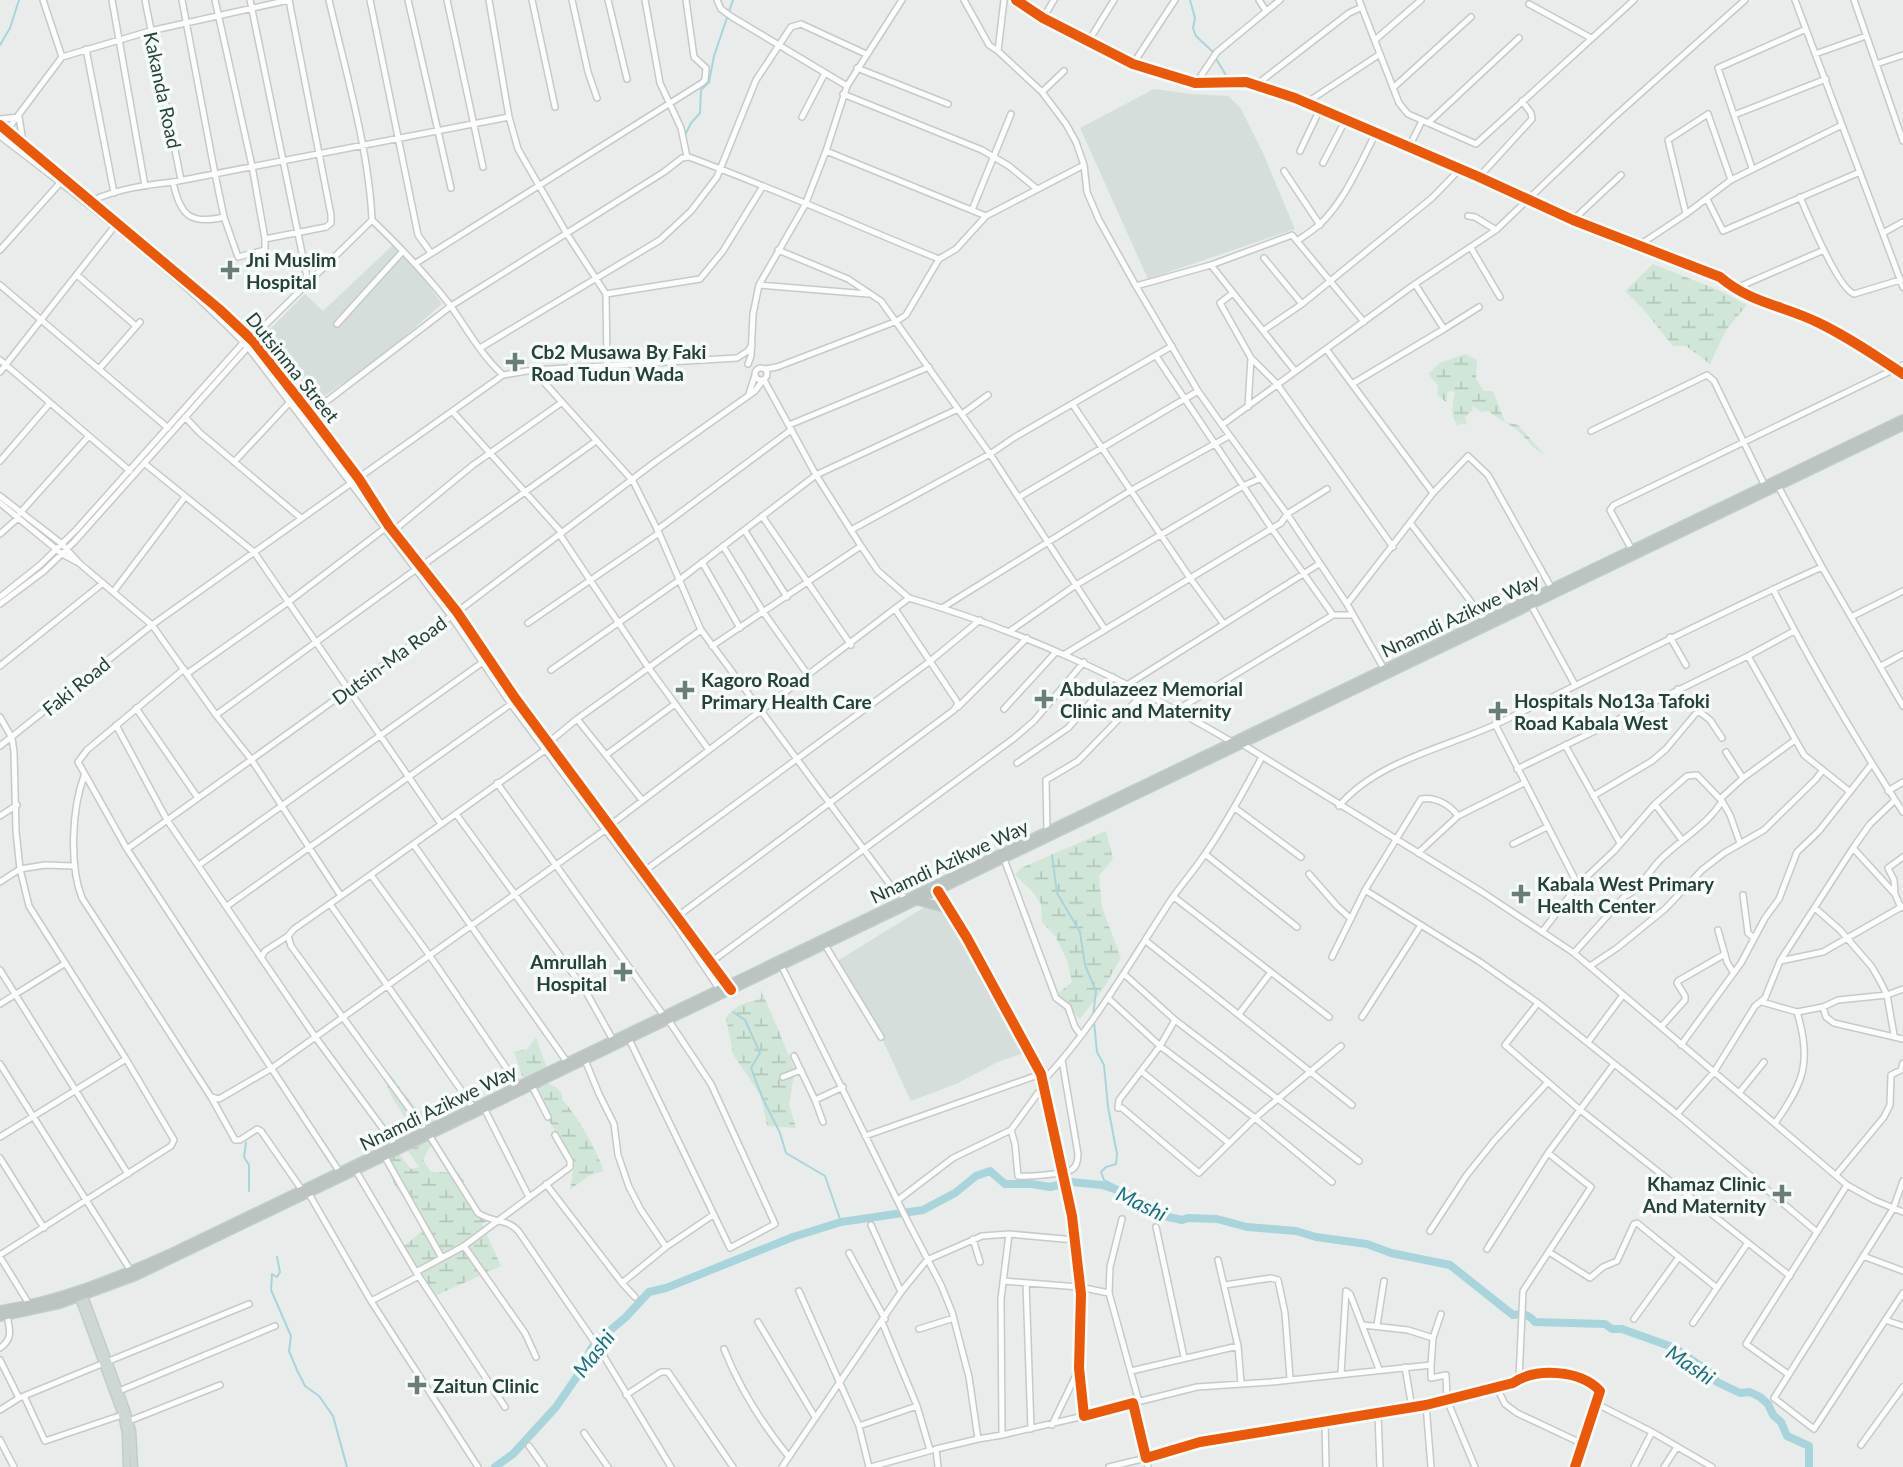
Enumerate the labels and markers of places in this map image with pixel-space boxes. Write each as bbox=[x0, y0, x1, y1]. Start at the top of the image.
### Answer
place label: Jni Muslim Hospital bbox=[246, 248, 336, 293]
marker: Jni Muslim Hospital bbox=[220, 260, 240, 280]
place label: Cb2 Musawa By Faki Road Tudun Wada bbox=[531, 340, 706, 385]
marker: Cb2 Musawa By Faki Road Tudun Wada bbox=[505, 352, 525, 372]
place label: Kagoro Road Primary Health Care bbox=[701, 668, 872, 713]
place label: Abdulazeez Memorial Clinic and Maternity bbox=[1059, 677, 1243, 722]
marker: Kagoro Road Primary Health Care bbox=[675, 680, 695, 700]
marker: Abdulazeez Memorial Clinic and Maternity bbox=[1034, 689, 1054, 709]
place label: Hospitals No13a Tafoki Road Kabala West bbox=[1514, 689, 1710, 734]
marker: Hospitals No13a Tafoki Road Kabala West bbox=[1488, 701, 1508, 721]
place label: Kabala West Primary Health Center bbox=[1537, 872, 1715, 917]
marker: Kabala West Primary Health Center bbox=[1511, 884, 1531, 904]
place label: Amrullah Hospital bbox=[529, 950, 607, 995]
marker: Amrullah Hospital bbox=[613, 962, 633, 982]
place label: Khamaz Clinic And Maternity bbox=[1642, 1172, 1767, 1217]
marker: Khamaz Clinic And Maternity bbox=[1772, 1184, 1792, 1204]
place label: Zaitun Clinic bbox=[433, 1374, 539, 1397]
marker: Zaitun Clinic bbox=[407, 1375, 427, 1395]

